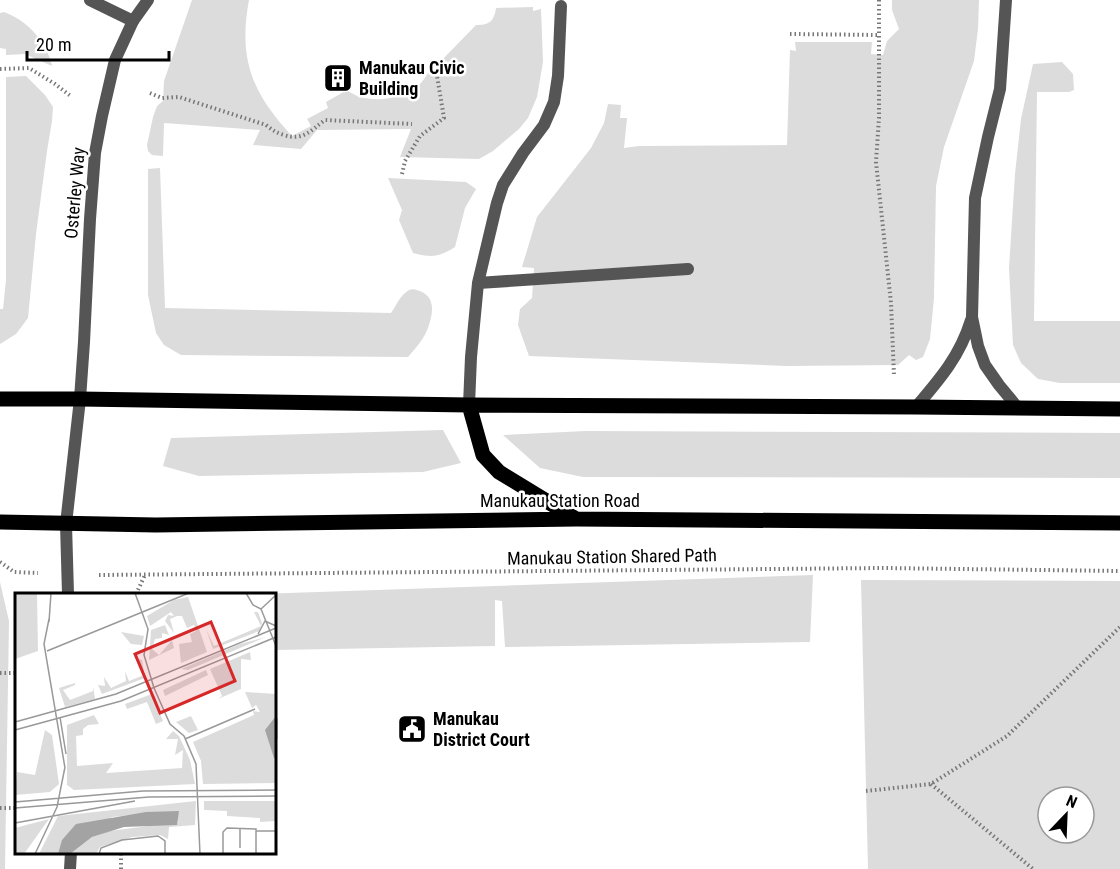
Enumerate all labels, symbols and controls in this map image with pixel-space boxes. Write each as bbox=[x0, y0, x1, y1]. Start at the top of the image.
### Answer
scale bar bbox=[27, 24, 170, 62]
text: 20 m bbox=[36, 34, 71, 55]
place label: Manukau Civic Building bbox=[359, 57, 465, 99]
building icon: Manukau Civic Building bbox=[322, 62, 354, 94]
street label: Osterley Way bbox=[60, 146, 89, 240]
street label: Manukau Station Road bbox=[480, 490, 640, 511]
street label: Manukau Station Shared Path bbox=[507, 544, 717, 569]
inset map bbox=[15, 593, 276, 854]
place label: Manukau District Court bbox=[433, 708, 530, 750]
public building icon: Manukau District Court bbox=[396, 713, 428, 745]
north arrow bbox=[1036, 785, 1096, 845]
text: N bbox=[1063, 791, 1080, 812]

